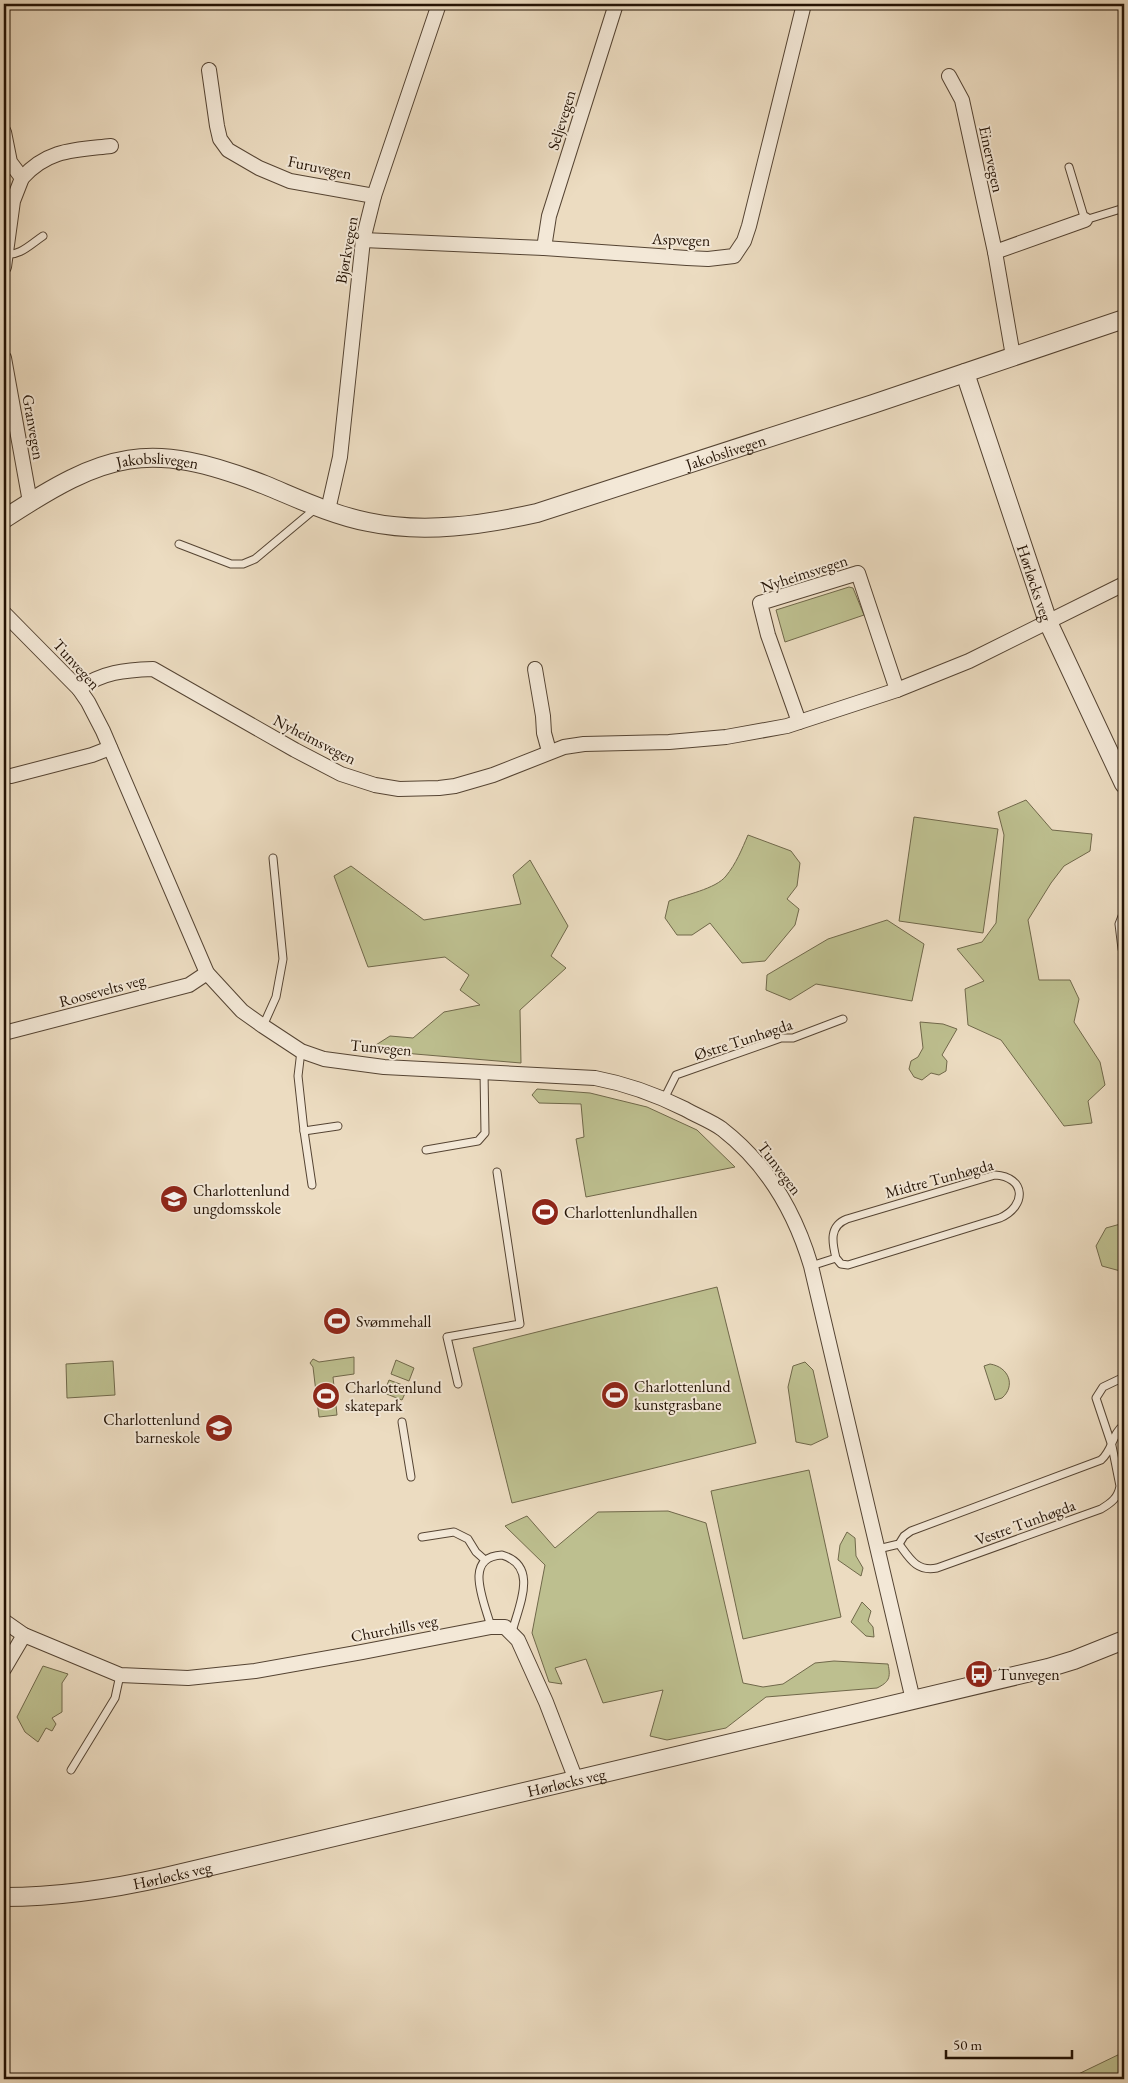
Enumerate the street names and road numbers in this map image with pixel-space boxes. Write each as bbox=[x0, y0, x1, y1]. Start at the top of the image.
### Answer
street label: Seljevegen bbox=[542, 87, 581, 153]
street label: Einervegen bbox=[974, 124, 1009, 195]
street label: Furuvegen bbox=[286, 150, 354, 185]
street label: Bjørkvegen bbox=[330, 214, 363, 285]
street label: Aspvegen bbox=[650, 228, 711, 251]
street label: Granvegen bbox=[17, 393, 50, 462]
street label: Jakobslivegen bbox=[681, 429, 769, 476]
street label: Jakobslivegen bbox=[112, 448, 201, 474]
street label: Hørløcks veg bbox=[1012, 542, 1057, 625]
street label: Nyheimsvegen bbox=[758, 549, 851, 597]
street label: Tunvegen bbox=[48, 634, 105, 695]
street label: Nyheimsvegen bbox=[270, 710, 360, 770]
street label: Roosevelts veg bbox=[57, 969, 149, 1012]
street label: Østre Tunhøgda bbox=[691, 1013, 796, 1065]
street label: Tunvegen bbox=[349, 1034, 413, 1061]
street label: Tunvegen bbox=[753, 1137, 807, 1200]
street label: Midtre Tunhøgda bbox=[883, 1154, 996, 1203]
street label: Vestre Tunhøgda bbox=[972, 1494, 1079, 1550]
street label: Churchills veg bbox=[349, 1610, 440, 1647]
street label: Hørløcks veg bbox=[525, 1763, 609, 1802]
street label: Hørløcks veg bbox=[131, 1856, 215, 1895]

